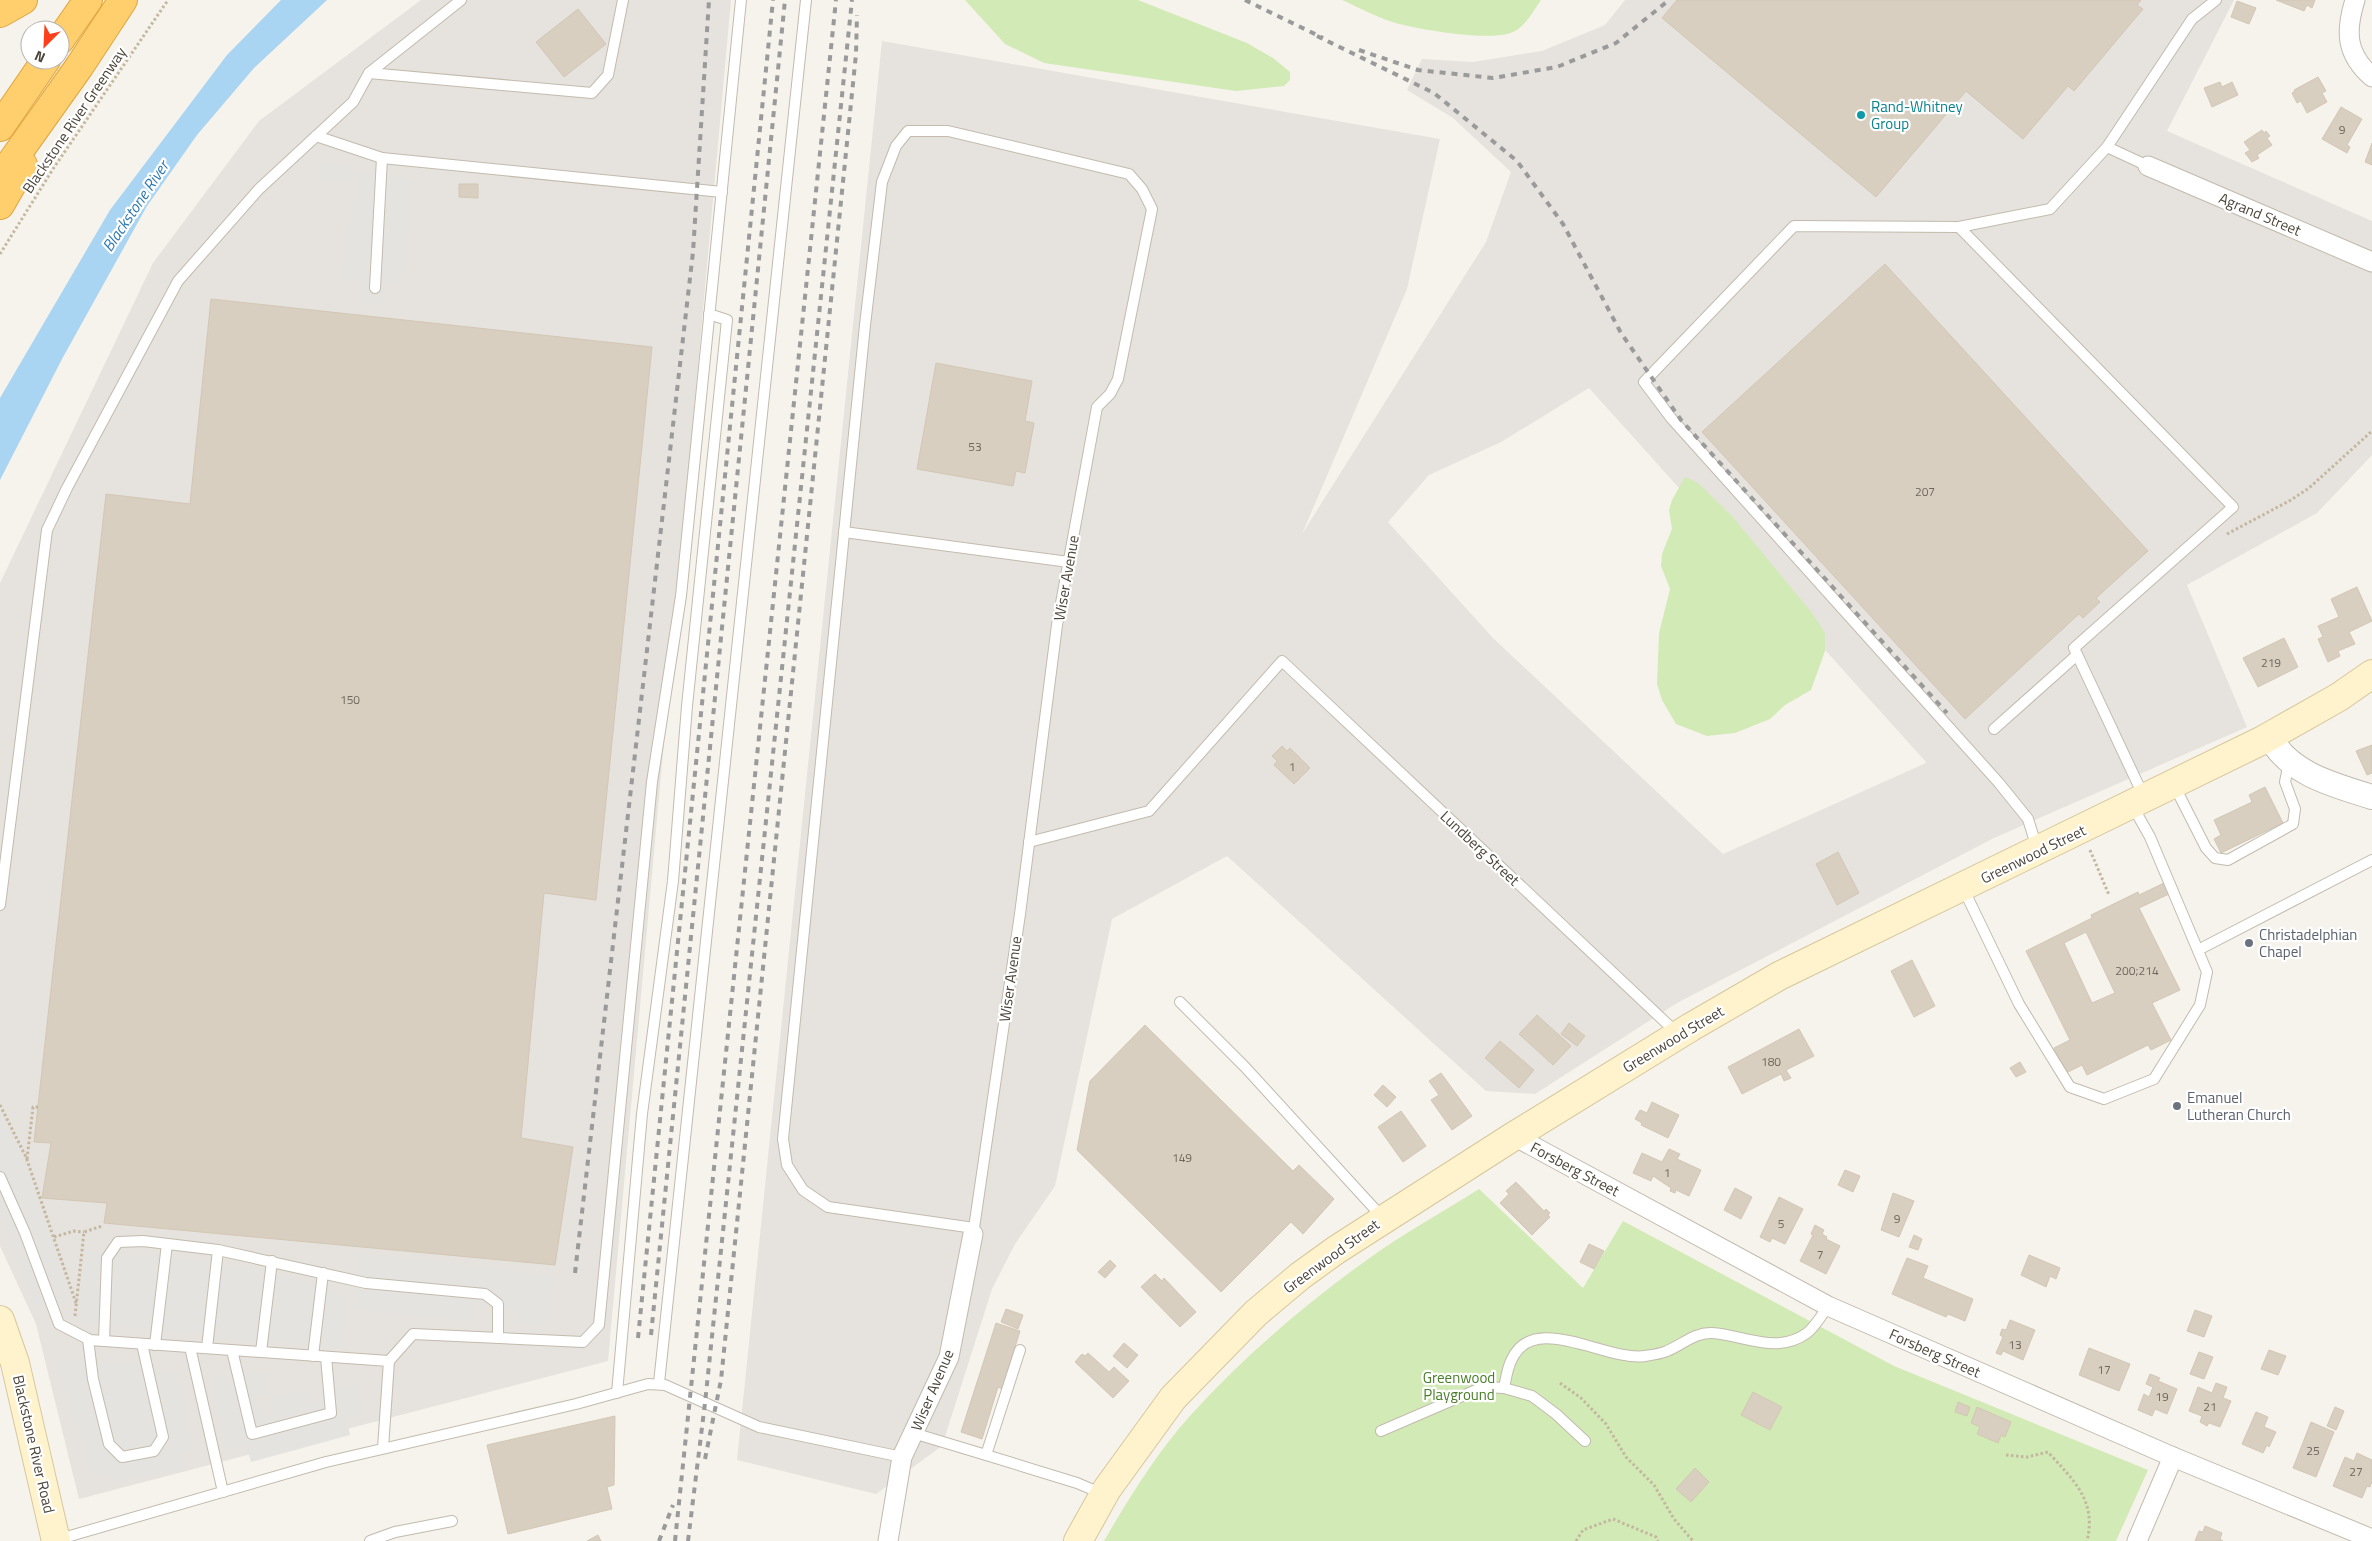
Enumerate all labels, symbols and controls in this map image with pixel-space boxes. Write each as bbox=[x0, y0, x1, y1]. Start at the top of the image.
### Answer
north arrow bbox=[20, 20, 70, 70]
street label: Blackstone River Greenway bbox=[16, 42, 132, 198]
text: N bbox=[31, 46, 48, 69]
place label: Rand-Whitney Group bbox=[1871, 95, 1963, 135]
marker: Rand-Whitney Group bbox=[1855, 109, 1867, 121]
house number: 9 bbox=[2339, 120, 2346, 139]
water label: Blackstone River bbox=[96, 154, 175, 256]
street label: Agrand Street bbox=[2215, 186, 2305, 242]
house number: 53 bbox=[968, 437, 982, 456]
house number: 207 bbox=[1915, 482, 1935, 501]
street label: Wiser Avenue bbox=[1047, 533, 1085, 623]
house number: 219 bbox=[2261, 653, 2281, 672]
house number: 150 bbox=[340, 690, 360, 709]
house number: 1 bbox=[1289, 757, 1295, 776]
street label: Lundberg Street bbox=[1435, 805, 1525, 891]
street label: Greenwood Street bbox=[1976, 818, 2090, 889]
place label: Christadelphian Chapel bbox=[2259, 923, 2357, 963]
street label: Wiser Avenue bbox=[993, 935, 1027, 1023]
marker: Christadelphian Chapel bbox=[2243, 937, 2255, 949]
house number: 200;214 bbox=[2115, 961, 2159, 980]
street label: Greenwood Street bbox=[1618, 999, 1729, 1078]
house number: 180 bbox=[1761, 1052, 1781, 1071]
place label: Emanuel Lutheran Church bbox=[2187, 1086, 2291, 1126]
marker: Emanuel Lutheran Church bbox=[2171, 1100, 2183, 1112]
street label: Forsberg Street bbox=[1526, 1136, 1624, 1202]
house number: 149 bbox=[1172, 1148, 1192, 1167]
house number: 1 bbox=[1664, 1163, 1670, 1182]
house number: 9 bbox=[1894, 1209, 1901, 1228]
street label: Greenwood Street bbox=[1278, 1213, 1385, 1299]
house number: 5 bbox=[1778, 1214, 1785, 1233]
house number: 7 bbox=[1817, 1245, 1823, 1264]
street label: Forsberg Street bbox=[1886, 1323, 1985, 1384]
house number: 13 bbox=[2008, 1335, 2022, 1354]
street label: Wiser Avenue bbox=[905, 1346, 959, 1434]
house number: 17 bbox=[2097, 1360, 2111, 1379]
park label: Greenwood Playground bbox=[1423, 1366, 1495, 1406]
street label: Blackstone River Road bbox=[7, 1373, 61, 1515]
house number: 19 bbox=[2155, 1387, 2169, 1406]
house number: 21 bbox=[2203, 1397, 2217, 1416]
house number: 25 bbox=[2306, 1441, 2320, 1460]
house number: 27 bbox=[2349, 1462, 2363, 1481]

